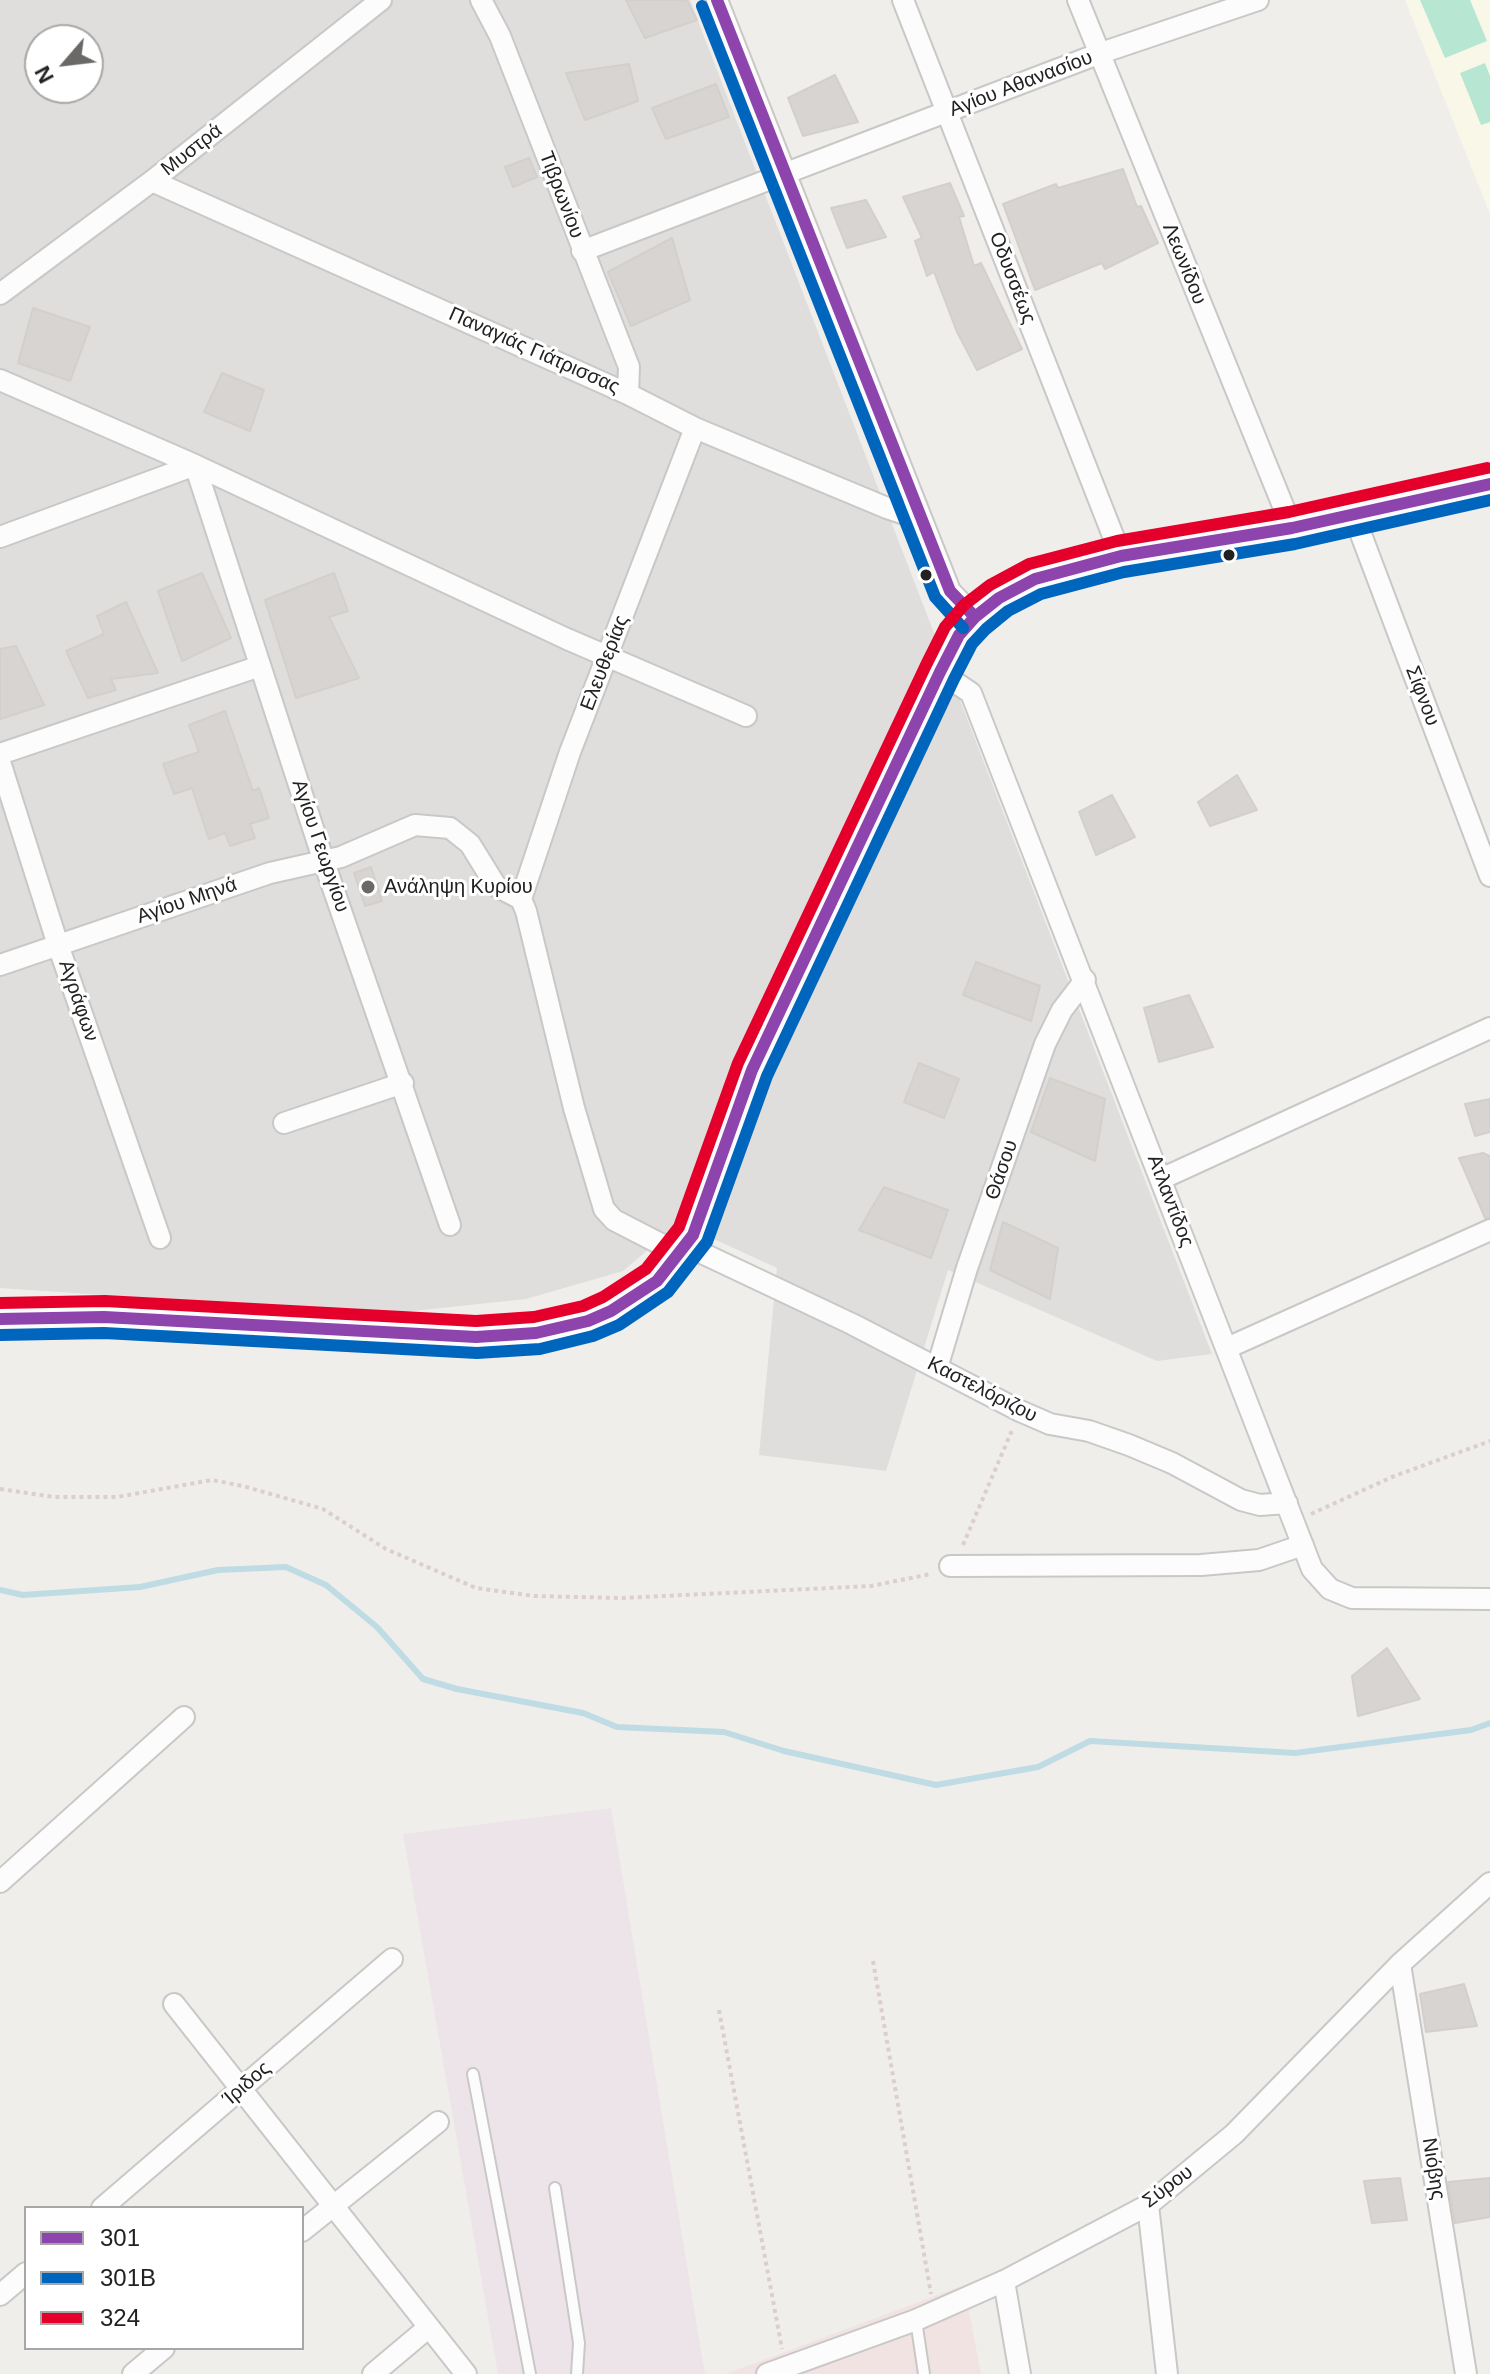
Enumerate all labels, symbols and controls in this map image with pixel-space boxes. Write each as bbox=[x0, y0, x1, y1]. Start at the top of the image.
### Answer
north arrow bbox=[24, 24, 104, 104]
street label: Αγίου Αθανασίου bbox=[946, 46, 1096, 122]
text: N bbox=[29, 62, 59, 87]
street label: Μυστρά bbox=[157, 119, 227, 181]
street label: Τιβρωνίου bbox=[534, 148, 588, 242]
street label: Λεωνίδου bbox=[1157, 220, 1211, 308]
street label: Οδυσσέως bbox=[984, 229, 1040, 327]
street label: Παναγιάς Γιάτρισσας bbox=[445, 303, 623, 399]
unlabelled marker bbox=[1221, 547, 1237, 563]
unlabelled marker bbox=[918, 567, 934, 583]
street label: Ελευθερίας bbox=[576, 612, 634, 714]
street label: Σίφνου bbox=[1400, 663, 1444, 729]
street label: Αγίου Γεωργίου bbox=[286, 777, 354, 915]
street label: Αγίου Μηνά bbox=[134, 873, 240, 929]
place label: Ανάληψη Κυρίου bbox=[384, 875, 533, 899]
marker: Ανάληψη Κυρίου bbox=[359, 878, 377, 896]
street label: Αγράφων bbox=[53, 957, 103, 1045]
street label: Θάσου bbox=[981, 1137, 1023, 1203]
street label: Ατλαντίδος bbox=[1141, 1152, 1199, 1250]
street label: Καστελόριζου bbox=[923, 1352, 1041, 1428]
street label: Ίριδος bbox=[218, 2057, 276, 2111]
street label: Νιόβης bbox=[1416, 2136, 1450, 2202]
street label: Σύρου bbox=[1138, 2160, 1198, 2214]
legend bbox=[24, 2206, 304, 2350]
text: 301 bbox=[100, 2224, 140, 2251]
text: 301B bbox=[100, 2264, 156, 2291]
text: 324 bbox=[100, 2304, 140, 2331]

